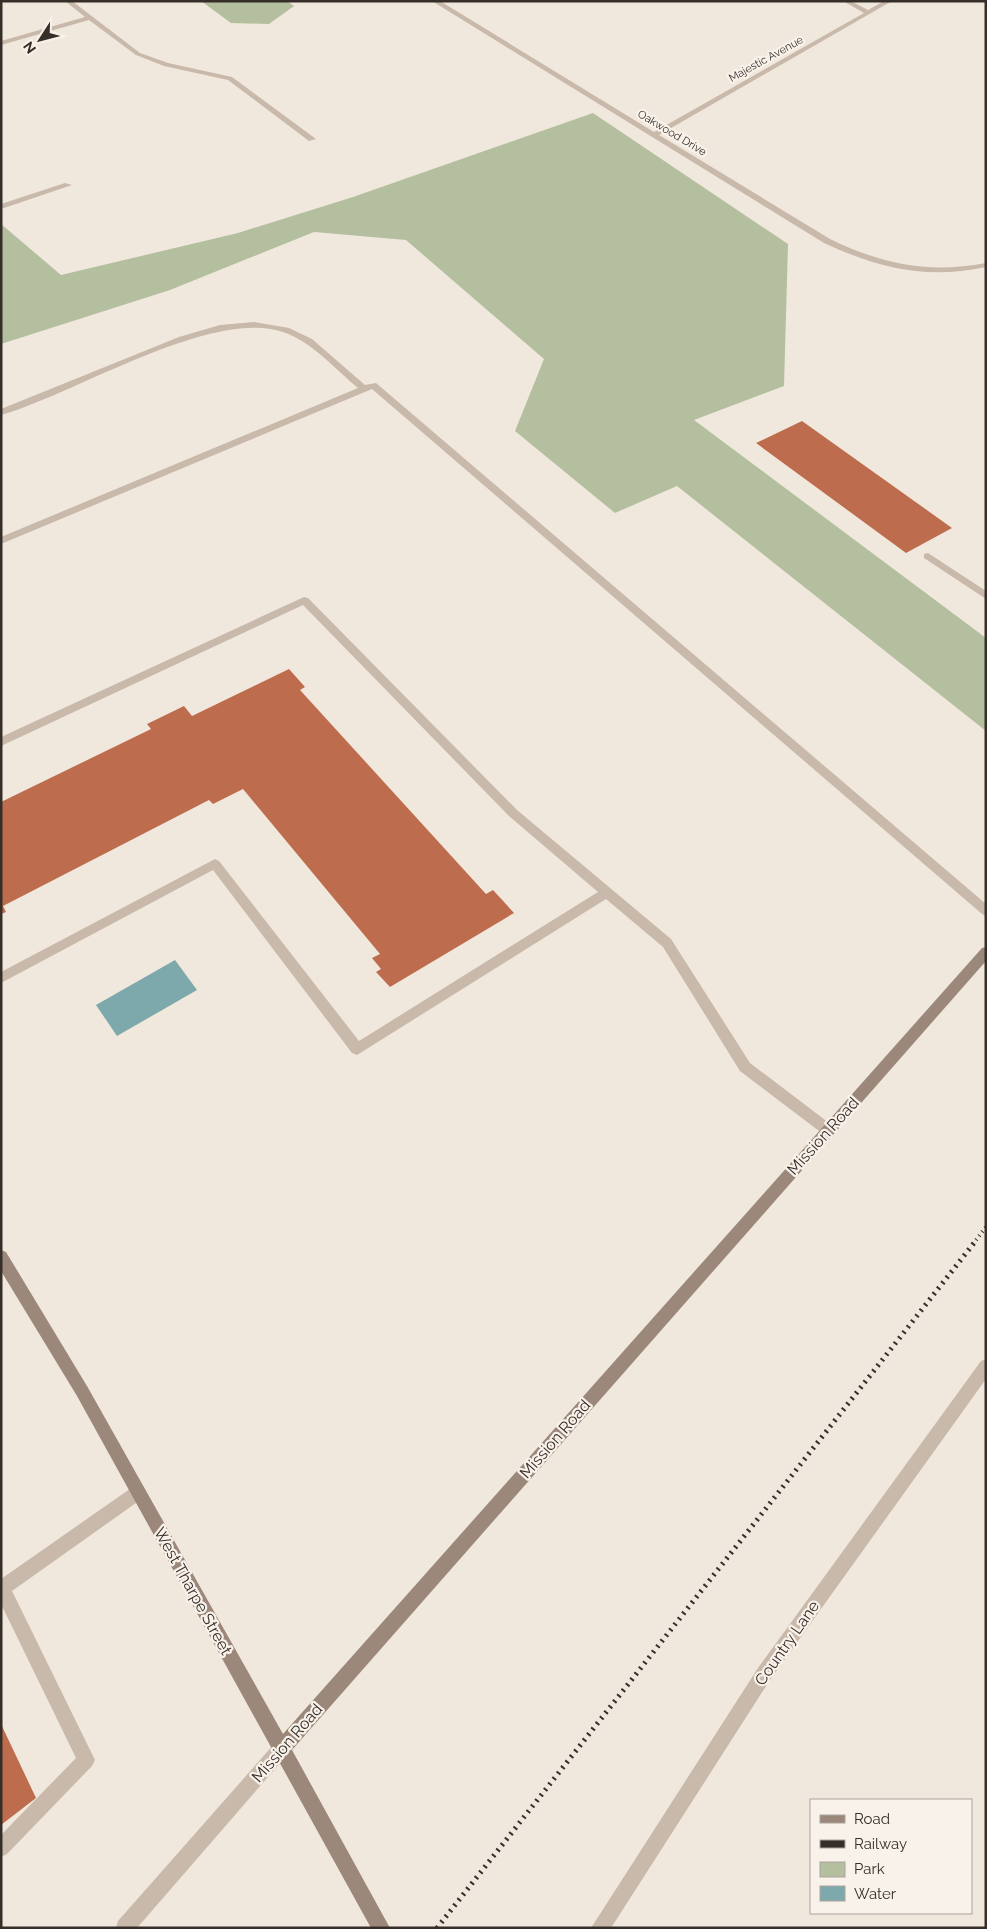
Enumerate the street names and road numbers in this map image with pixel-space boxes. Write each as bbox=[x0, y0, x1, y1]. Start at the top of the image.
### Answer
street label: Majestic Avenue bbox=[727, 33, 806, 85]
street label: Oakwood Drive bbox=[635, 107, 709, 159]
street label: Mission Road bbox=[783, 1093, 863, 1179]
street label: Mission Road bbox=[516, 1396, 594, 1482]
street label: West Tharpe Street bbox=[150, 1524, 236, 1659]
street label: Country Lane bbox=[751, 1597, 823, 1689]
street label: Mission Road bbox=[248, 1700, 326, 1786]

